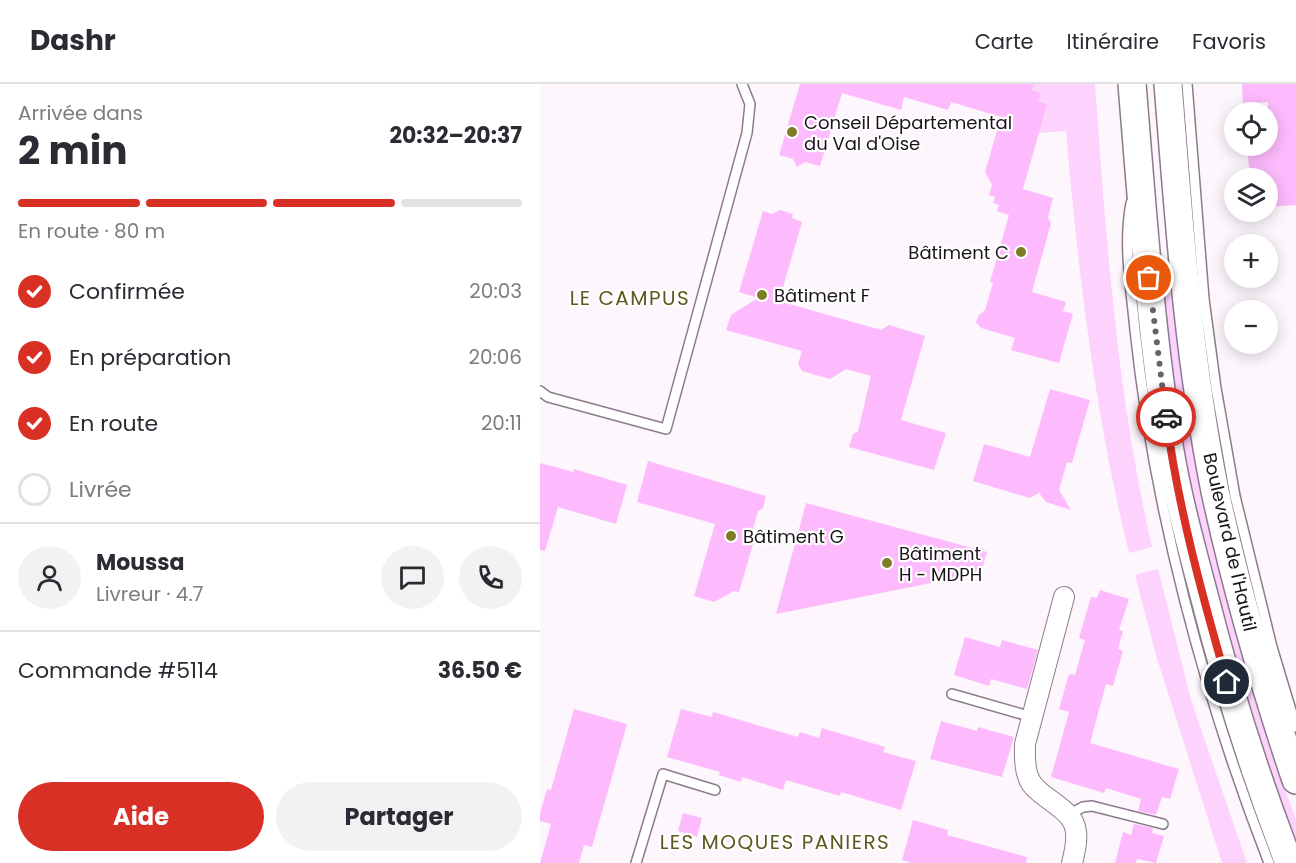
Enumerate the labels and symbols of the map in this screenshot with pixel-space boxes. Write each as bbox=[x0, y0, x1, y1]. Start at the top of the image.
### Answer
place label: Conseil Départemental du Val d'Oise bbox=[804, 110, 1012, 156]
marker: Conseil Départemental du Val d'Oise bbox=[785, 125, 799, 139]
place label: Bâtiment C bbox=[908, 240, 1009, 265]
marker: Bâtiment C bbox=[1014, 245, 1028, 259]
pin bbox=[1123, 252, 1174, 303]
place label: Bâtiment F bbox=[774, 283, 870, 308]
district label: LE CAMPUS bbox=[570, 284, 690, 312]
marker: Bâtiment F bbox=[755, 288, 769, 302]
courier bbox=[1136, 387, 1196, 447]
street label: Boulevard de l'Hautil bbox=[1197, 450, 1263, 634]
place label: Bâtiment G bbox=[743, 524, 844, 549]
marker: Bâtiment G bbox=[724, 529, 738, 543]
place label: Bâtiment H - MDPH bbox=[899, 541, 982, 587]
marker: Bâtiment H - MDPH bbox=[880, 556, 894, 570]
pin bbox=[1201, 656, 1252, 707]
district label: LES MOQUES PANIERS bbox=[660, 828, 890, 856]

